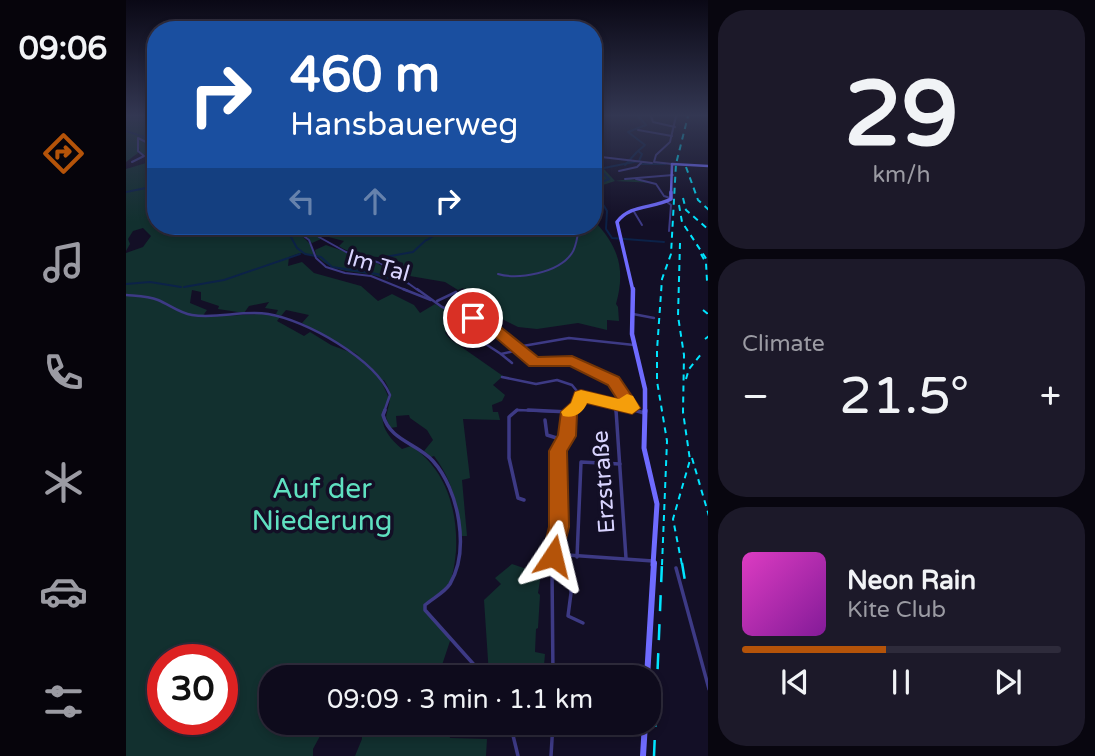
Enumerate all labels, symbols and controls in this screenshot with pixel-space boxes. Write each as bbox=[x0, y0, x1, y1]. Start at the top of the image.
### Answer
text: 09:06 bbox=[19, 30, 107, 68]
text: 460 m bbox=[290, 46, 440, 105]
icon: right bbox=[175, 49, 266, 140]
text: 29 bbox=[844, 60, 959, 170]
text: Hansbauerweg bbox=[290, 106, 518, 144]
icon: directions bbox=[39, 129, 88, 178]
text: km/h bbox=[873, 161, 930, 189]
icon: left bbox=[283, 182, 321, 220]
icon: ahead bbox=[356, 182, 394, 220]
icon: right bbox=[429, 182, 467, 220]
icon: music bbox=[39, 238, 88, 287]
street label: Im Tal bbox=[343, 244, 413, 288]
pin bbox=[443, 288, 503, 348]
icon: arrive bbox=[454, 299, 492, 337]
text: Climate bbox=[742, 330, 825, 358]
icon: phone bbox=[39, 348, 88, 397]
text: 21.5° bbox=[839, 365, 969, 428]
text: − bbox=[742, 374, 769, 420]
text: + bbox=[1040, 374, 1061, 420]
street label: Erzstraße bbox=[586, 430, 622, 534]
icon: climate bbox=[39, 458, 88, 507]
park label: Auf der Niederung bbox=[251, 472, 393, 538]
position arrow bbox=[516, 519, 590, 593]
text: Neon Rain bbox=[847, 565, 976, 596]
icon: car bbox=[39, 567, 88, 616]
text: Kite Club bbox=[847, 596, 946, 624]
speed limit sign: 30 bbox=[147, 644, 238, 735]
icon: previous bbox=[776, 663, 814, 701]
icon: pause bbox=[882, 663, 920, 701]
icon: next bbox=[989, 663, 1027, 701]
icon: filters bbox=[39, 677, 88, 726]
text: 09:09 · 3 min · 1.1 km bbox=[327, 684, 593, 715]

